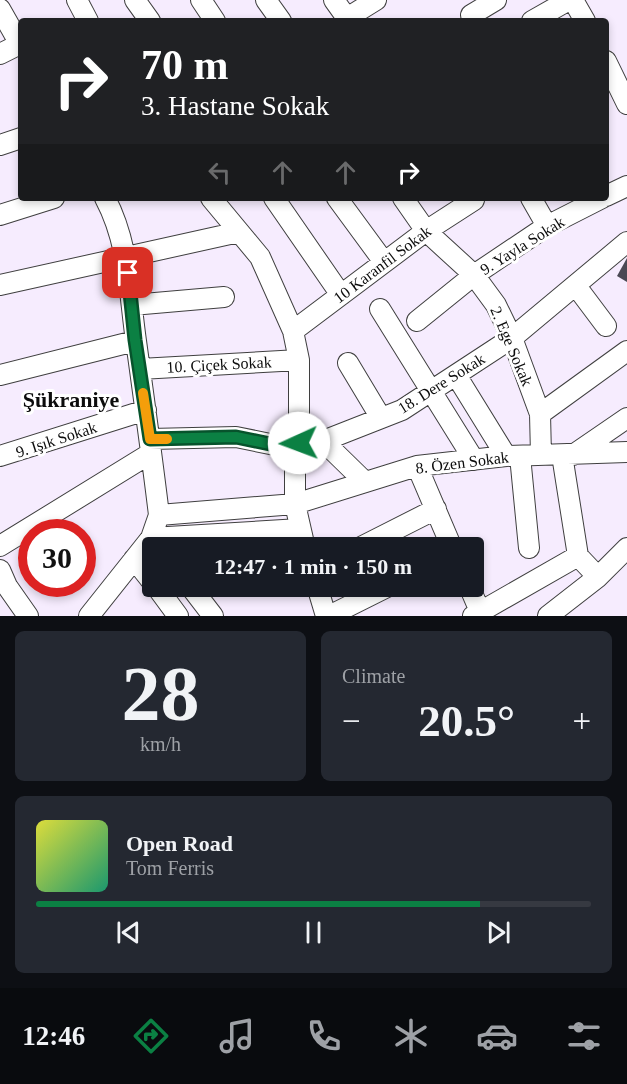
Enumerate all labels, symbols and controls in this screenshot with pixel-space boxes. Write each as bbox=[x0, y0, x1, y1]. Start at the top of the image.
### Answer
icon: right bbox=[42, 42, 120, 120]
text: 70 m bbox=[141, 42, 229, 88]
text: 3. Hastane Sokak bbox=[141, 91, 329, 121]
icon: left bbox=[203, 156, 236, 189]
icon: ahead bbox=[266, 156, 299, 189]
icon: ahead bbox=[329, 156, 362, 189]
icon: right bbox=[392, 156, 425, 189]
street label: 9. Yayla Sokak bbox=[477, 213, 568, 279]
street label: 10 Karanfil Sokak bbox=[330, 222, 434, 306]
pin bbox=[102, 247, 153, 298]
icon: arrive bbox=[111, 256, 144, 289]
street label: 2. Ege Sokak bbox=[486, 304, 536, 389]
street label: 18. Dere Sokak bbox=[395, 350, 488, 417]
street label: 10. Çiçek Sokak bbox=[166, 353, 272, 377]
district label: Şükraniye bbox=[23, 387, 120, 412]
position arrow bbox=[267, 411, 331, 475]
street label: 9. Işık Sokak bbox=[14, 418, 99, 461]
street label: 8. Özen Sokak bbox=[414, 448, 510, 477]
speed limit sign: 30 bbox=[18, 519, 96, 597]
text: 12:47 · 1 min · 150 m bbox=[214, 554, 412, 579]
text: 28 bbox=[122, 650, 200, 737]
text: Climate bbox=[342, 665, 405, 687]
text: 20.5° bbox=[418, 696, 515, 746]
text: − bbox=[342, 703, 361, 739]
text: + bbox=[572, 703, 591, 739]
text: km/h bbox=[140, 733, 181, 755]
text: Open Road bbox=[126, 831, 233, 856]
text: Tom Ferris bbox=[126, 857, 214, 879]
icon: previous bbox=[112, 916, 145, 949]
icon: pause bbox=[297, 916, 330, 949]
icon: next bbox=[482, 916, 515, 949]
icon: directions bbox=[130, 1015, 172, 1057]
icon: music bbox=[216, 1015, 258, 1057]
icon: phone bbox=[303, 1015, 345, 1057]
icon: climate bbox=[390, 1015, 432, 1057]
icon: car bbox=[476, 1015, 518, 1057]
icon: filters bbox=[563, 1015, 605, 1057]
text: 12:46 bbox=[22, 1021, 85, 1051]

